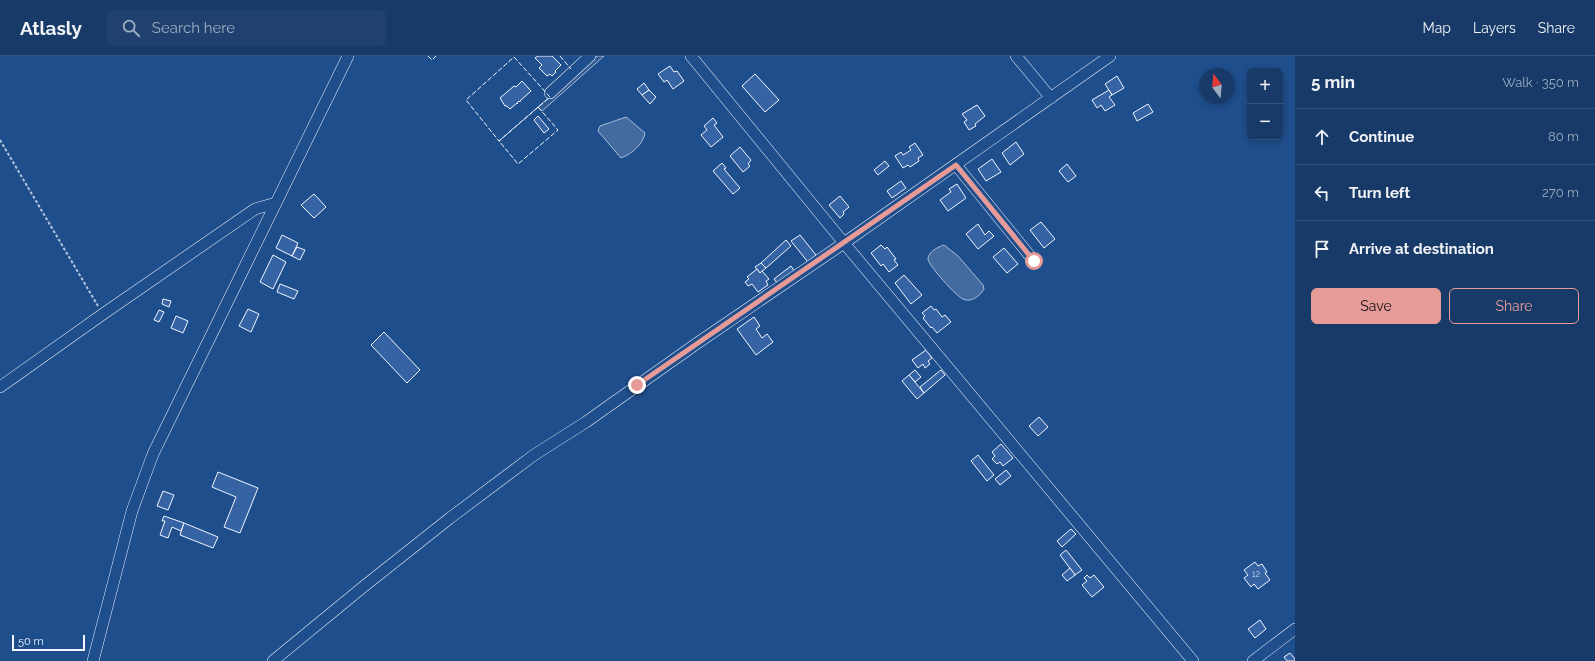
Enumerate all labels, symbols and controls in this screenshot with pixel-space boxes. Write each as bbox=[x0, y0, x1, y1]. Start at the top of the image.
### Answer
search box bbox=[106, 10, 386, 46]
text: Atlasly bbox=[20, 17, 82, 39]
icon: search bbox=[120, 17, 142, 39]
text: Search here bbox=[152, 19, 235, 37]
text: Map bbox=[1423, 20, 1451, 36]
text: Layers bbox=[1473, 20, 1516, 36]
text: Share bbox=[1538, 20, 1575, 36]
north arrow bbox=[1199, 68, 1235, 104]
map controls bbox=[1247, 68, 1283, 140]
button: + bbox=[1247, 68, 1283, 104]
text: 5 min bbox=[1311, 72, 1355, 92]
text: Walk · 350 m bbox=[1502, 75, 1579, 90]
button: − bbox=[1247, 104, 1283, 140]
icon: ahead bbox=[1311, 126, 1333, 148]
text: Continue bbox=[1349, 128, 1414, 146]
text: 80 m bbox=[1548, 129, 1579, 144]
icon: left bbox=[1311, 182, 1333, 204]
text: Turn left bbox=[1349, 184, 1410, 202]
text: 270 m bbox=[1542, 185, 1579, 200]
icon: arrive bbox=[1311, 238, 1333, 260]
text: Arrive at destination bbox=[1349, 240, 1494, 258]
route start bbox=[1025, 252, 1043, 270]
button: Save bbox=[1311, 288, 1441, 324]
button: Share bbox=[1449, 288, 1579, 324]
route end bbox=[628, 376, 646, 394]
house number: 12 bbox=[1252, 569, 1261, 579]
scale bar bbox=[12, 633, 85, 652]
text: 50 m bbox=[18, 635, 44, 648]

